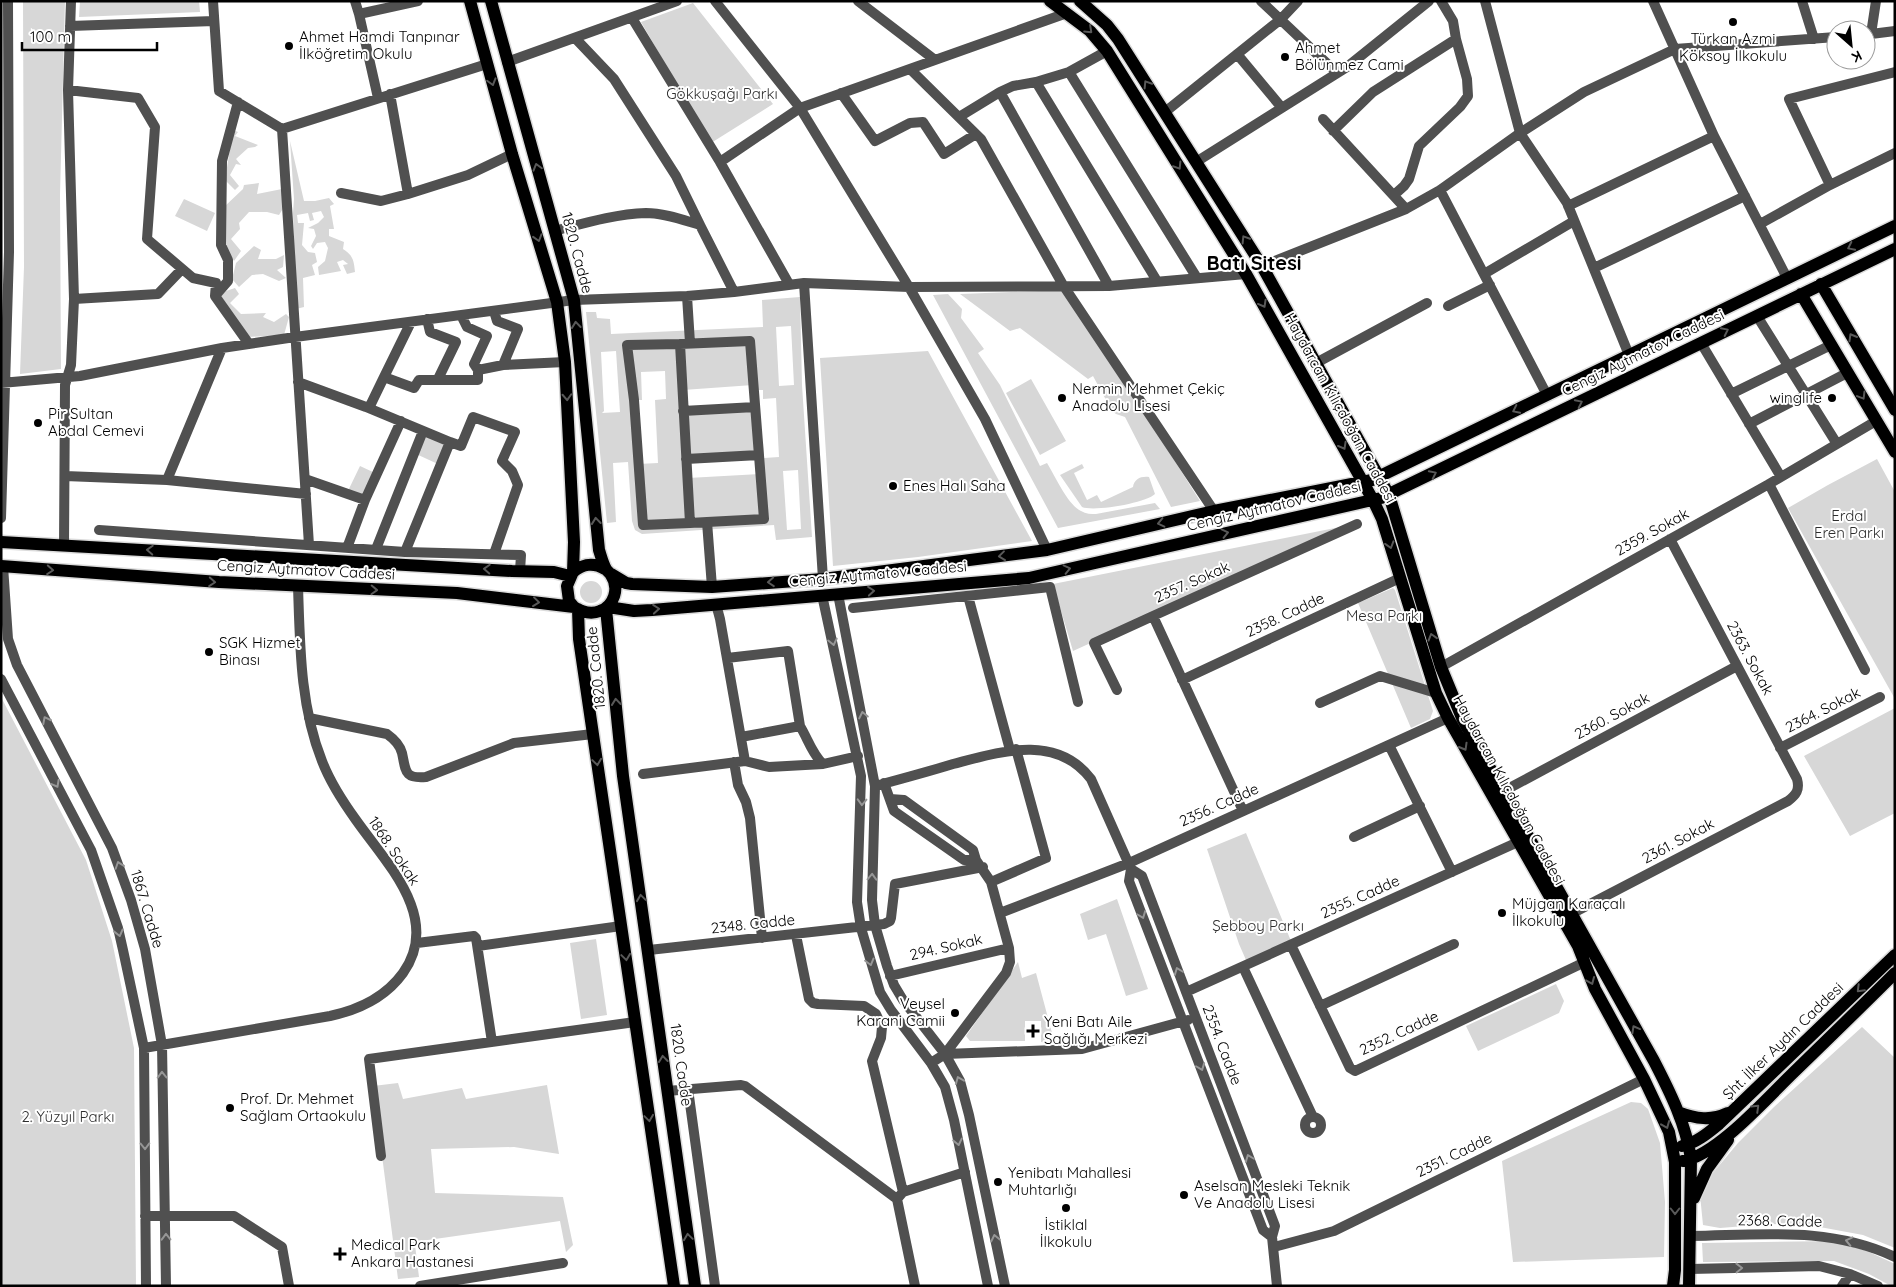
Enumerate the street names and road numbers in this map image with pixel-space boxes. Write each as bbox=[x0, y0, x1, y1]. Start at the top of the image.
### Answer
street label: 1820. Cadde bbox=[558, 210, 597, 296]
street label: Cengiz Aytmatov Caddesi bbox=[1558, 305, 1727, 400]
street label: Haydarcan Kılıçdoğan Caddesi bbox=[1280, 309, 1401, 506]
street label: Cengiz Aytmatov Caddesi bbox=[1185, 476, 1363, 535]
street label: 2359. Sokak bbox=[1612, 503, 1692, 560]
street label: Cengiz Aytmatov Caddesi bbox=[216, 555, 396, 584]
street label: Cengiz Aytmatov Caddesi bbox=[788, 556, 968, 591]
street label: 2357. Sokak bbox=[1151, 556, 1232, 607]
street label: 2358. Cadde bbox=[1242, 588, 1327, 641]
street label: 2363. Sokak bbox=[1723, 617, 1778, 698]
street label: 1820. Cadde bbox=[582, 626, 609, 710]
street label: 2364. Sokak bbox=[1782, 683, 1864, 737]
street label: 2360. Sokak bbox=[1571, 688, 1653, 743]
street label: Haydarcan Kılıçdoğan Caddesi bbox=[1449, 691, 1570, 888]
street label: 2356. Cadde bbox=[1176, 779, 1261, 830]
street label: 1868. Sokak bbox=[364, 813, 424, 889]
street label: 2361. Sokak bbox=[1638, 814, 1717, 868]
street label: 1867. Cadde bbox=[127, 867, 168, 950]
street label: 2355. Cadde bbox=[1317, 871, 1402, 922]
street label: 2348. Cadde bbox=[710, 910, 796, 937]
street label: 294. Sokak bbox=[908, 929, 984, 964]
street label: Şht. İlker Aydın Caddesi bbox=[1718, 978, 1847, 1103]
street label: 2354. Cadde bbox=[1198, 1002, 1246, 1088]
street label: 2352. Cadde bbox=[1356, 1006, 1441, 1059]
street label: 1820. Cadde bbox=[666, 1022, 697, 1107]
street label: 2351. Cadde bbox=[1413, 1128, 1495, 1181]
street label: 2368. Cadde bbox=[1737, 1210, 1823, 1231]

